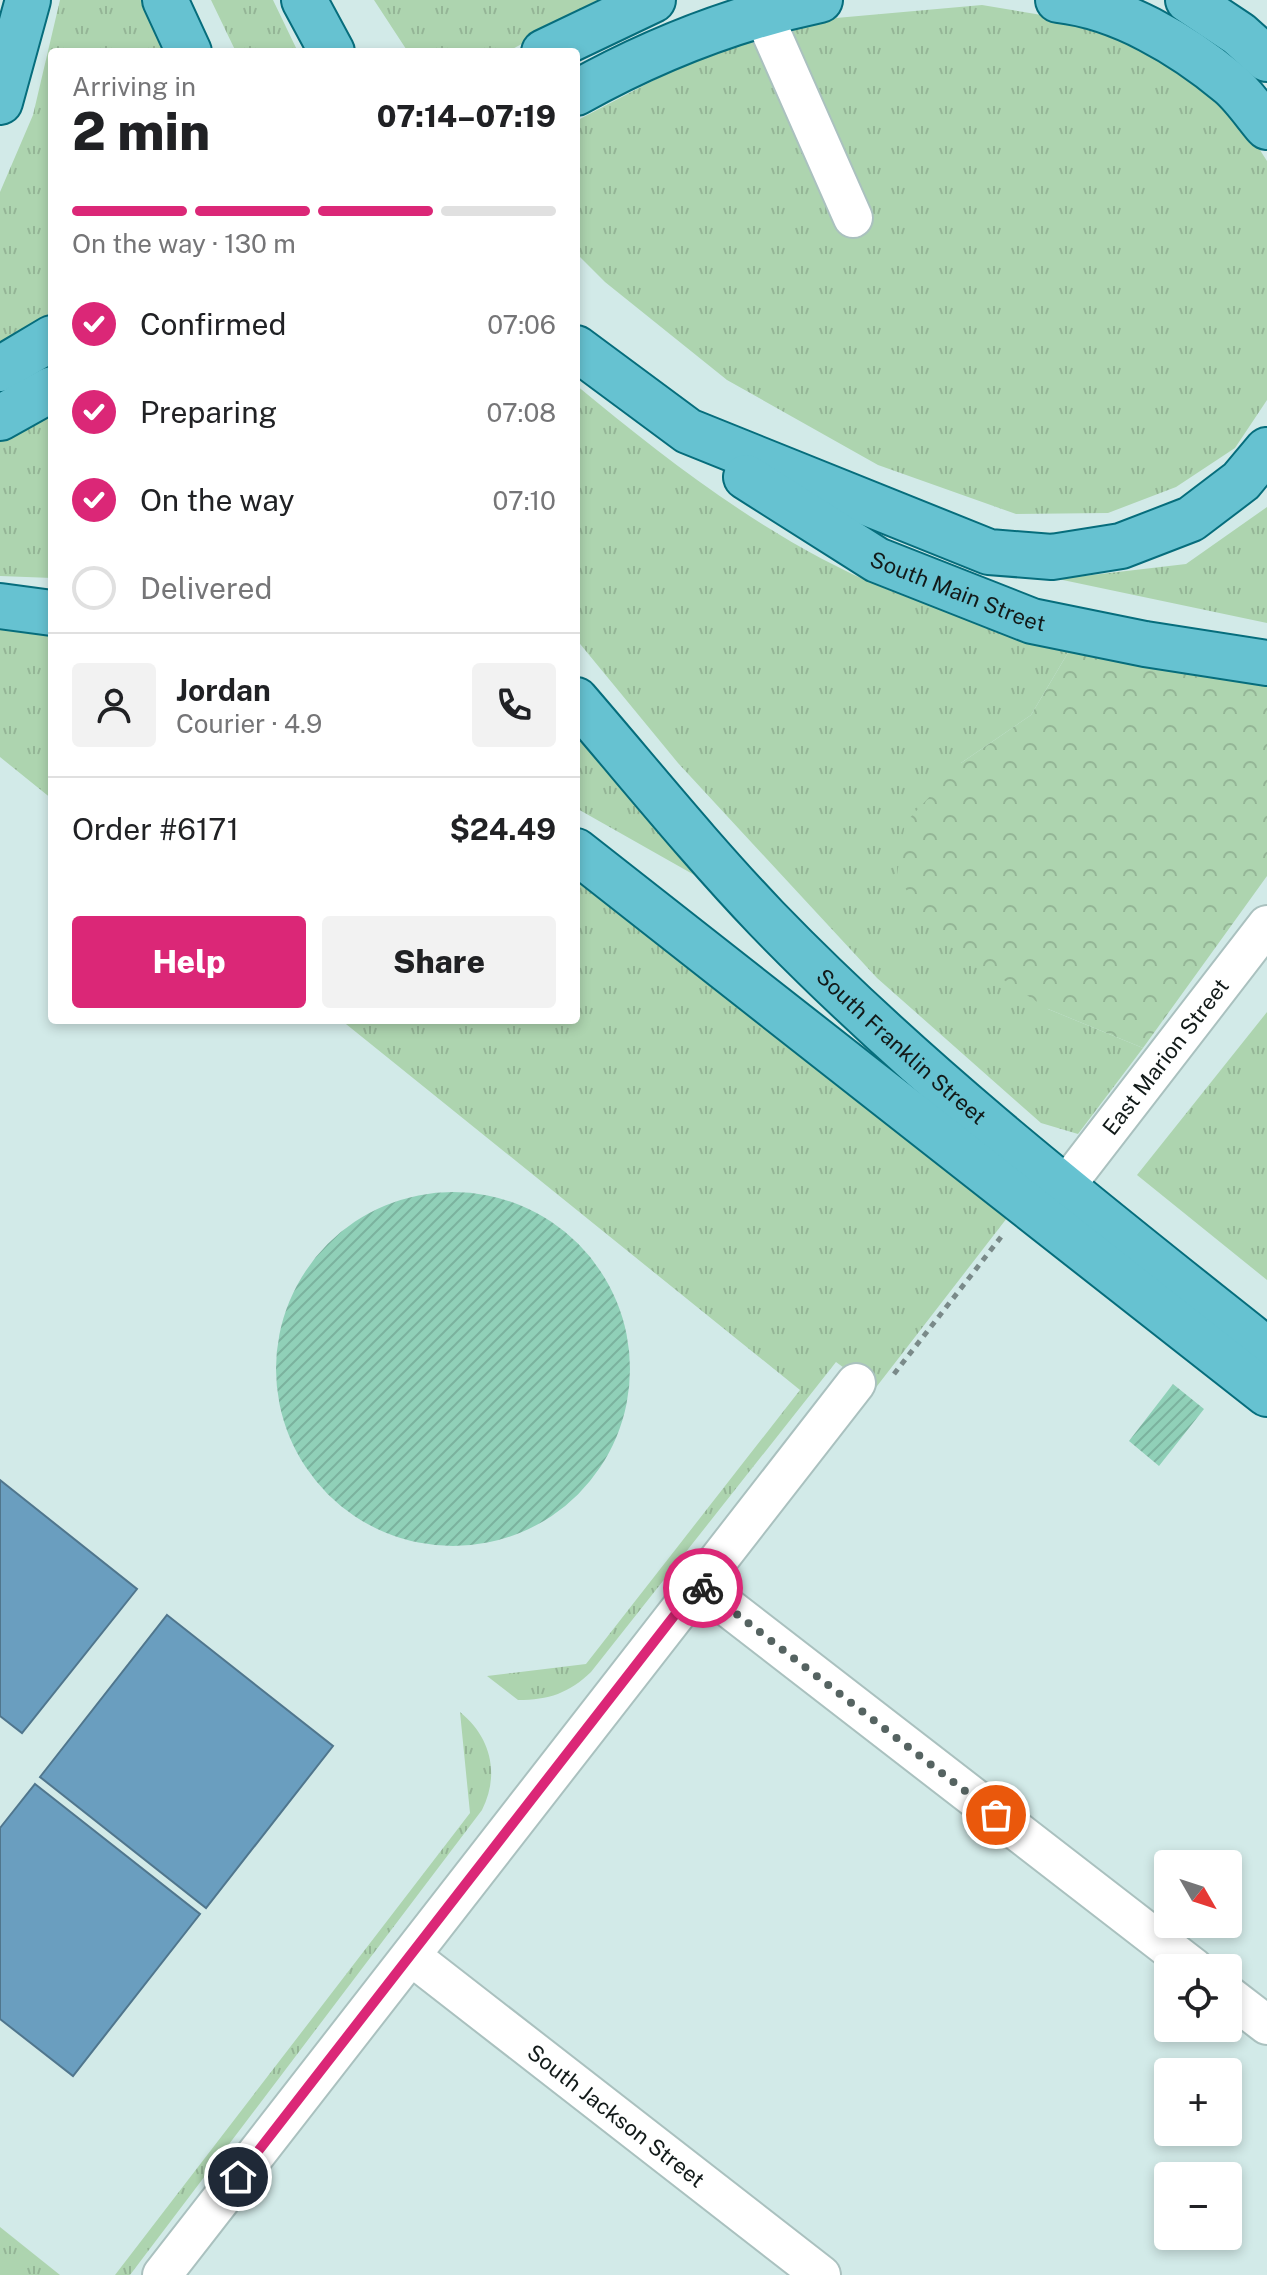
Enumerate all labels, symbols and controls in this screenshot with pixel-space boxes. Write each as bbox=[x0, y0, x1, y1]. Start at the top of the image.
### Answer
text: Arriving in bbox=[72, 71, 196, 102]
text: 07:14–07:19 bbox=[377, 98, 556, 134]
text: 2 min bbox=[72, 101, 210, 162]
text: On the way · 130 m bbox=[72, 228, 296, 259]
icon: check bbox=[72, 302, 116, 346]
text: Confirmed bbox=[140, 306, 286, 342]
text: 07:06 bbox=[487, 309, 556, 340]
icon: check bbox=[72, 390, 116, 434]
text: Preparing bbox=[140, 394, 277, 430]
text: 07:08 bbox=[487, 397, 556, 428]
icon: check bbox=[72, 478, 116, 522]
text: On the way bbox=[140, 482, 294, 518]
text: 07:10 bbox=[493, 485, 556, 516]
street label: South Main Street bbox=[867, 546, 1048, 636]
text: Delivered bbox=[140, 570, 272, 606]
button: person bbox=[72, 663, 156, 747]
button: phone bbox=[472, 663, 556, 747]
text: Jordan bbox=[176, 672, 271, 708]
text: Courier · 4.9 bbox=[176, 708, 322, 739]
text: Order #6171 bbox=[72, 811, 239, 847]
text: $24.49 bbox=[449, 811, 556, 847]
button: Help bbox=[72, 916, 306, 1008]
button: Share bbox=[322, 916, 556, 1008]
street label: South Franklin Street bbox=[811, 963, 992, 1130]
street label: East Marion Street bbox=[1097, 973, 1234, 1140]
courier bbox=[663, 1548, 743, 1628]
icon: bike bbox=[681, 1566, 725, 1610]
pin bbox=[962, 1781, 1030, 1849]
icon: bag bbox=[974, 1793, 1018, 1837]
north arrow bbox=[1154, 1850, 1242, 1938]
map controls bbox=[1154, 1850, 1242, 2250]
button: locate bbox=[1154, 1954, 1242, 2042]
street label: South Jackson Street bbox=[523, 2039, 710, 2193]
button: + bbox=[1154, 2058, 1242, 2146]
pin bbox=[204, 2143, 272, 2211]
icon: home bbox=[216, 2155, 260, 2199]
button: − bbox=[1154, 2162, 1242, 2250]

